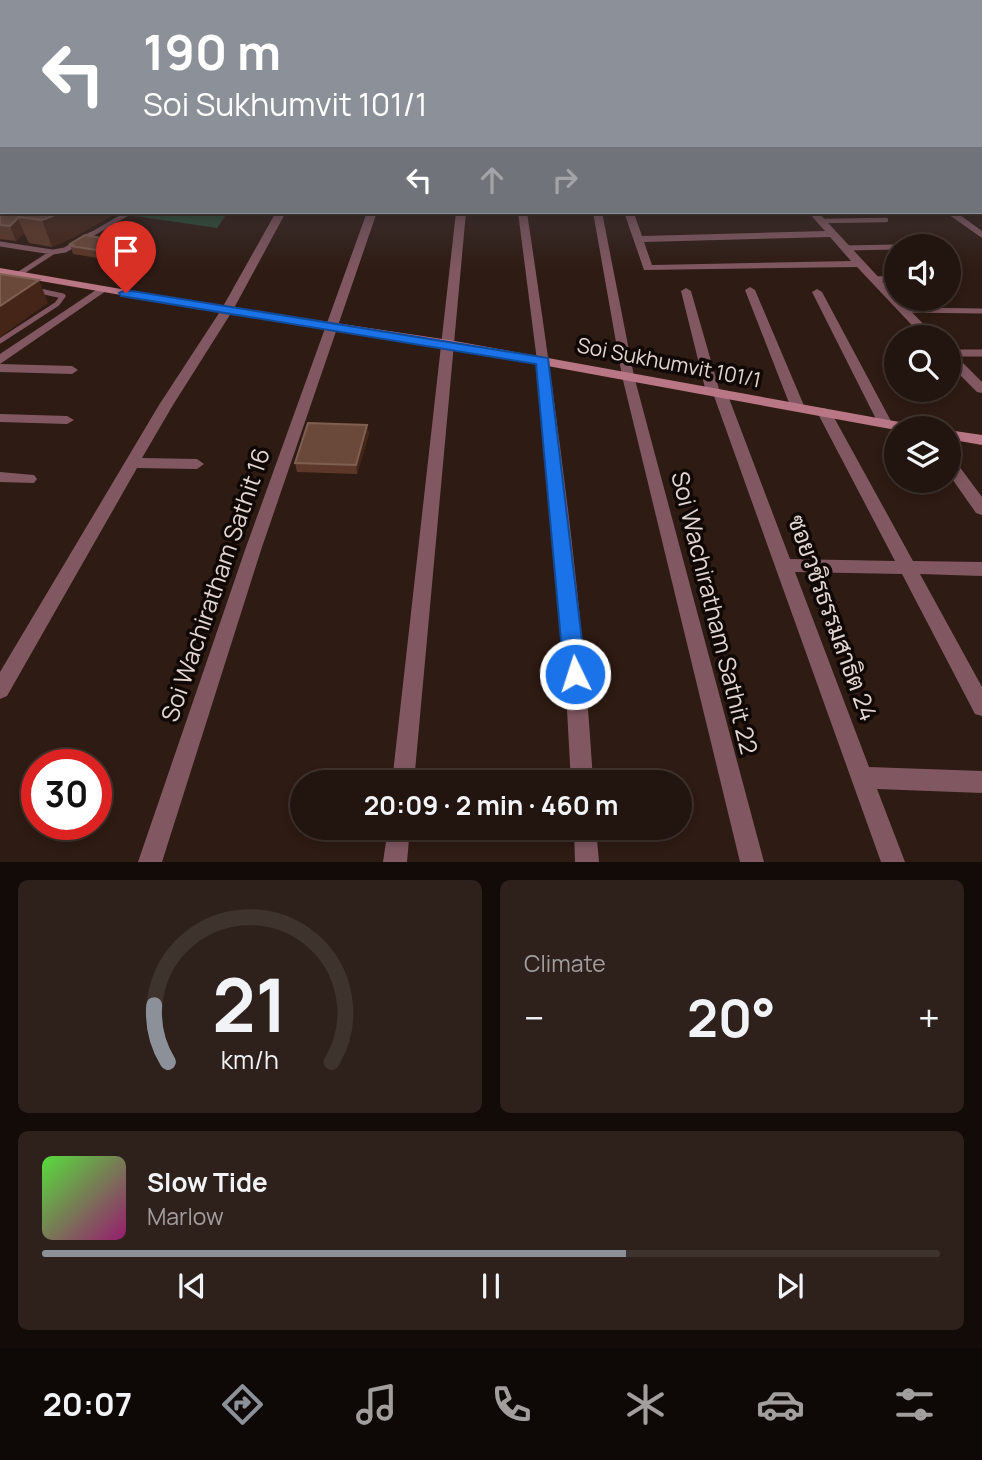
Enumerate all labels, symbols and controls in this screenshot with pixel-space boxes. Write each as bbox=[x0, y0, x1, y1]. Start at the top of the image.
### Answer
text: 190 m bbox=[143, 18, 281, 85]
icon: left bbox=[28, 28, 119, 119]
text: Soi Sukhumvit 101/1 bbox=[143, 82, 428, 126]
icon: left bbox=[400, 161, 438, 199]
icon: ahead bbox=[473, 161, 511, 199]
icon: right bbox=[546, 161, 584, 199]
pin bbox=[96, 221, 156, 293]
icon: arrive bbox=[107, 232, 145, 270]
map controls bbox=[884, 234, 961, 493]
button: sound bbox=[884, 234, 961, 311]
button: search bbox=[884, 325, 961, 402]
street label: Soi Sukhumvit 101/1 bbox=[575, 330, 764, 394]
button: layers bbox=[884, 416, 961, 493]
street label: Soi Wachiratham Sathit 16 bbox=[152, 443, 277, 726]
street label: Soi Wachiratham Sathit 22 bbox=[664, 468, 767, 758]
street label: ซอยวชิรธรรมสาธิต 24 bbox=[781, 510, 886, 725]
position arrow bbox=[538, 637, 612, 711]
speed limit sign: 30 bbox=[21, 749, 112, 840]
text: 20:09 · 2 min · 460 m bbox=[364, 787, 618, 823]
text: Climate bbox=[524, 947, 606, 979]
text: 21 bbox=[212, 955, 288, 1055]
text: 20° bbox=[687, 982, 776, 1053]
text: − bbox=[524, 991, 545, 1043]
text: + bbox=[918, 991, 940, 1043]
text: km/h bbox=[221, 1042, 279, 1077]
text: Slow Tide bbox=[147, 1164, 268, 1200]
text: Marlow bbox=[147, 1200, 224, 1232]
icon: previous bbox=[173, 1267, 211, 1305]
icon: pause bbox=[472, 1267, 510, 1305]
icon: next bbox=[771, 1267, 809, 1305]
icon: directions bbox=[218, 1380, 267, 1429]
icon: music bbox=[352, 1380, 401, 1429]
icon: phone bbox=[487, 1380, 536, 1429]
icon: climate bbox=[621, 1380, 670, 1429]
icon: car bbox=[756, 1380, 805, 1429]
icon: filters bbox=[890, 1380, 939, 1429]
text: 20:07 bbox=[43, 1382, 132, 1426]

